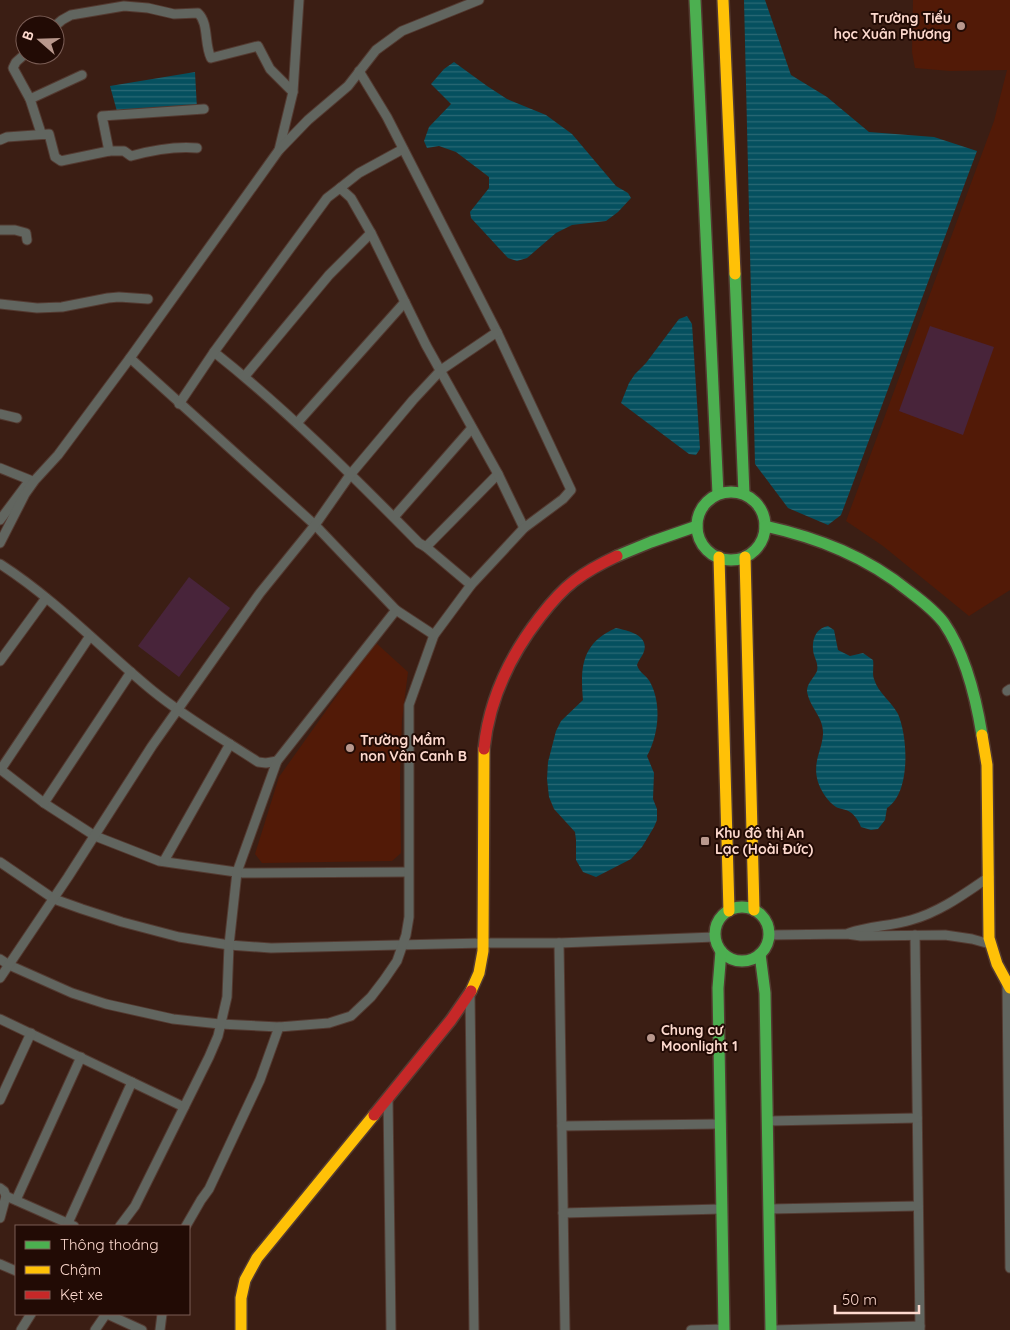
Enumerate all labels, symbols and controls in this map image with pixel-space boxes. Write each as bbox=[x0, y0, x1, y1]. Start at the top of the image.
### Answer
place label: Trường Tiểu học Xuân Phương bbox=[834, 9, 951, 43]
north arrow bbox=[15, 15, 65, 65]
marker: Trường Tiểu học Xuân Phương bbox=[955, 20, 967, 32]
text: B bbox=[18, 28, 38, 43]
place label: Trường Mầm non Vân Canh B bbox=[360, 731, 467, 765]
marker: Trường Mầm non Vân Canh B bbox=[344, 742, 356, 754]
place label: Khu đô thị An Lạc (Hoài Đức) bbox=[715, 824, 813, 858]
marker: Khu đô thị An Lạc (Hoài Đức) bbox=[699, 835, 711, 847]
place label: Chung cư Moonlight 1 bbox=[661, 1021, 738, 1055]
marker: Chung cư Moonlight 1 bbox=[645, 1032, 657, 1044]
legend bbox=[15, 1225, 190, 1315]
text: Thông thoáng bbox=[60, 1235, 159, 1254]
text: Chậm bbox=[60, 1260, 101, 1279]
scale bar bbox=[835, 1282, 919, 1314]
text: Kẹt xe bbox=[60, 1285, 103, 1304]
text: 50 m bbox=[842, 1290, 877, 1309]

